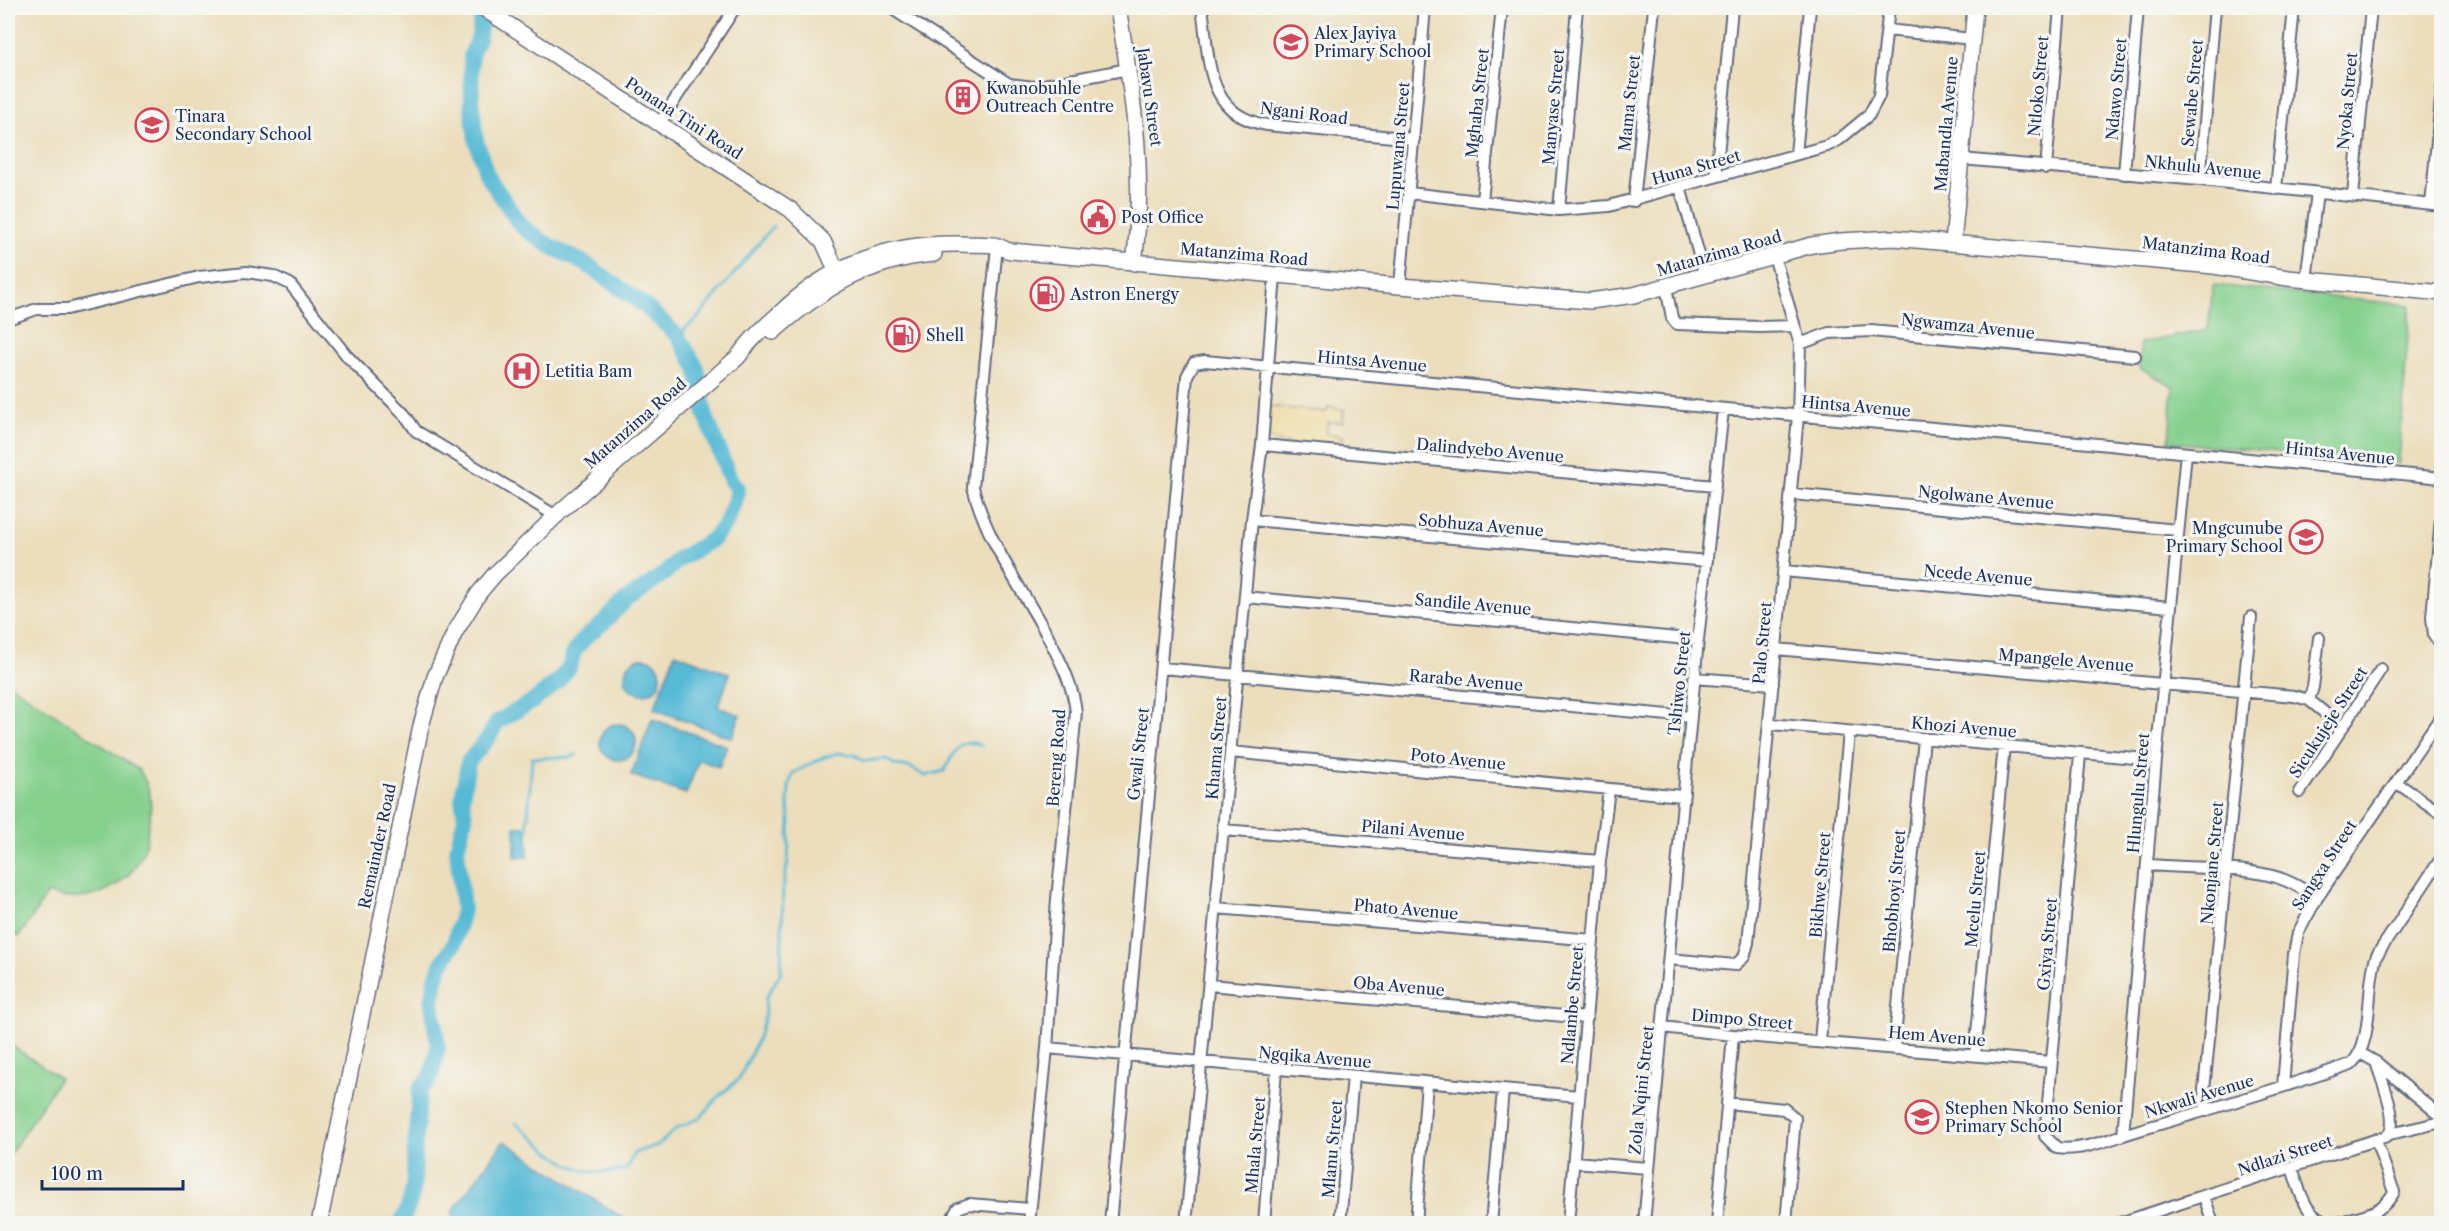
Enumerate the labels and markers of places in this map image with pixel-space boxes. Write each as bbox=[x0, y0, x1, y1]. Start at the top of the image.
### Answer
place label: Alex Jayiya Primary School bbox=[1313, 23, 1432, 61]
school or university icon: Alex Jayiya Primary School bbox=[1273, 24, 1309, 60]
place label: Kwanobuhle Outreach Centre bbox=[986, 78, 1114, 116]
building icon: Kwanobuhle Outreach Centre bbox=[945, 79, 981, 115]
place label: Tinara Secondary School bbox=[175, 106, 312, 144]
school or university icon: Tinara Secondary School bbox=[134, 107, 170, 143]
public building icon: Post Office bbox=[1080, 199, 1116, 235]
place label: Post Office bbox=[1121, 207, 1204, 227]
fuel station icon: Astron Energy bbox=[1029, 276, 1065, 312]
place label: Astron Energy bbox=[1069, 284, 1180, 304]
fuel station icon: Shell bbox=[885, 317, 921, 353]
place label: Shell bbox=[926, 325, 964, 345]
hospital icon: Letitia Bam bbox=[504, 353, 540, 389]
place label: Letitia Bam bbox=[545, 361, 633, 381]
place label: Mngcunube Primary School bbox=[2166, 518, 2283, 556]
school or university icon: Mngcunube Primary School bbox=[2288, 519, 2324, 555]
place label: Stephen Nkomo Senior Primary School bbox=[1945, 1098, 2123, 1136]
school or university icon: Stephen Nkomo Senior Primary School bbox=[1904, 1099, 1940, 1135]

